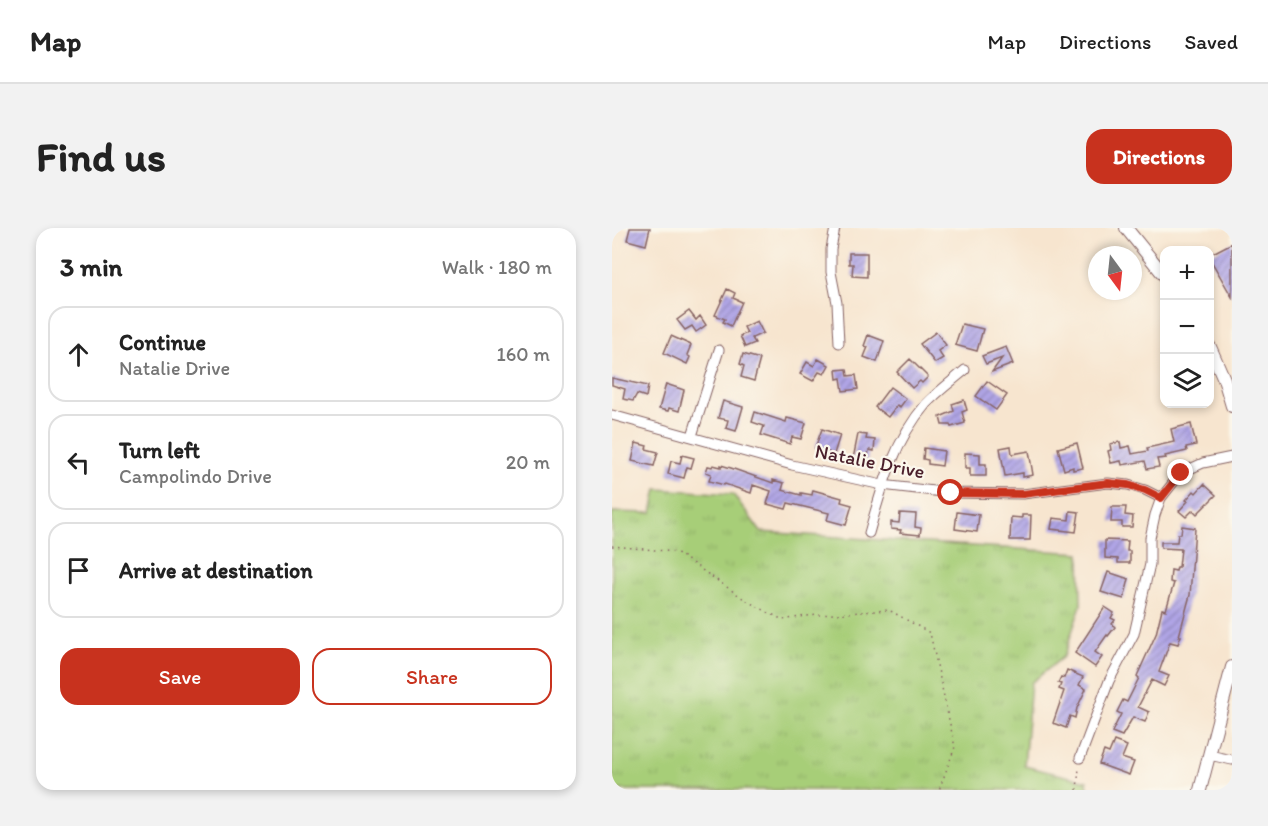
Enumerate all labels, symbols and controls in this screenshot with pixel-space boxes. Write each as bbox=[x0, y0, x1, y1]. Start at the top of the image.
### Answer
text: Map bbox=[30, 24, 81, 58]
text: Map bbox=[988, 29, 1026, 54]
text: Directions bbox=[1059, 29, 1151, 54]
text: Saved bbox=[1184, 29, 1238, 54]
button: Directions bbox=[1086, 129, 1232, 184]
text: Find us bbox=[36, 131, 166, 182]
north arrow bbox=[1088, 246, 1142, 300]
map controls bbox=[1160, 246, 1214, 408]
button: + bbox=[1160, 246, 1214, 300]
text: 3 min bbox=[60, 251, 122, 283]
text: Walk · 180 m bbox=[442, 255, 552, 279]
button: − bbox=[1160, 300, 1214, 354]
text: Continue bbox=[119, 329, 206, 356]
icon: ahead bbox=[62, 338, 95, 371]
text: 160 m bbox=[497, 342, 550, 366]
button: layers bbox=[1160, 354, 1214, 408]
text: Natalie Drive bbox=[119, 356, 230, 380]
text: Turn left bbox=[119, 437, 200, 464]
street label: Natalie Drive bbox=[813, 439, 927, 483]
icon: left bbox=[62, 446, 95, 479]
text: 20 m bbox=[506, 450, 550, 474]
route end bbox=[1167, 459, 1193, 485]
text: Campolindo Drive bbox=[119, 464, 272, 488]
route start bbox=[937, 479, 963, 505]
icon: arrive bbox=[62, 554, 95, 587]
text: Arrive at destination bbox=[119, 557, 313, 584]
button: Save bbox=[60, 648, 300, 705]
button: Share bbox=[312, 648, 552, 705]

